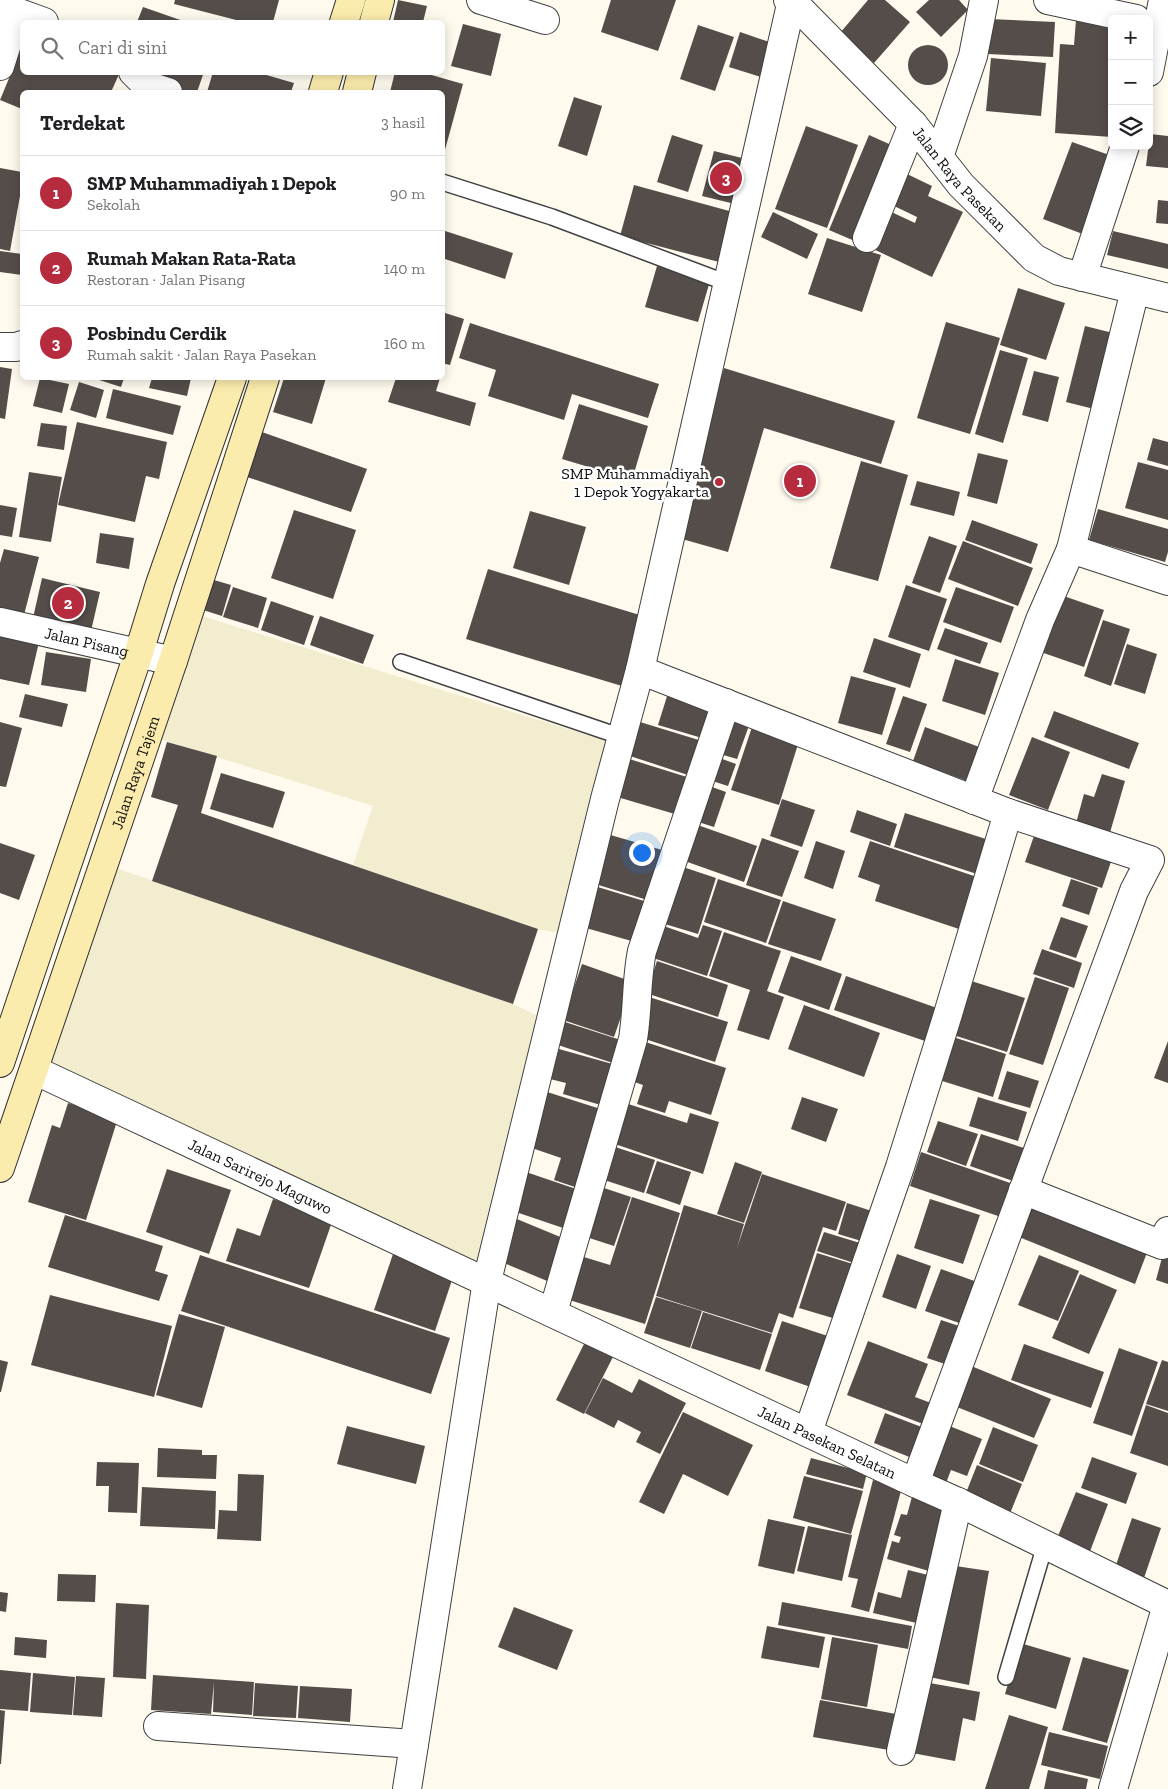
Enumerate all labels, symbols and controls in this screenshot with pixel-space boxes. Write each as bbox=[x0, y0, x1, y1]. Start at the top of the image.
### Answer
map controls bbox=[1108, 15, 1153, 150]
button: + bbox=[1108, 15, 1153, 60]
search box bbox=[20, 20, 445, 75]
icon: search bbox=[38, 34, 66, 62]
text: Cari di sini bbox=[78, 36, 167, 59]
button: − bbox=[1108, 60, 1153, 105]
button: layers bbox=[1108, 105, 1153, 150]
text: Terdekat bbox=[40, 110, 125, 135]
text: 3 hasil bbox=[381, 113, 425, 132]
street label: Jalan Raya Pasekan bbox=[909, 123, 1011, 236]
pin: 3 bbox=[710, 159, 742, 197]
text: SMP Muhammadiyah 1 Depok bbox=[87, 172, 336, 195]
text: 1 bbox=[53, 184, 59, 203]
text: 90 m bbox=[390, 184, 425, 203]
text: Sekolah bbox=[87, 195, 140, 214]
text: Rumah Makan Rata-Rata bbox=[87, 247, 296, 270]
text: 2 bbox=[52, 259, 60, 278]
text: 140 m bbox=[384, 259, 425, 278]
text: Restoran · Jalan Pisang bbox=[87, 270, 245, 289]
text: Posbindu Cerdik bbox=[87, 322, 226, 345]
text: 3 bbox=[52, 334, 60, 353]
text: 160 m bbox=[384, 334, 425, 353]
text: Rumah sakit · Jalan Raya Pasekan bbox=[87, 345, 317, 364]
pin: 1 bbox=[784, 462, 816, 500]
place label: SMP Muhammadiyah 1 Depok Yogyakarta bbox=[561, 464, 709, 501]
marker: SMP Muhammadiyah 1 Depok Yogyakarta bbox=[713, 476, 725, 488]
pin: 2 bbox=[52, 584, 84, 622]
street label: Jalan Pisang bbox=[43, 623, 131, 661]
street label: Jalan Raya Tajem bbox=[107, 713, 164, 832]
your location bbox=[629, 840, 655, 866]
street label: Jalan Sarirejo Maguwo bbox=[185, 1135, 335, 1218]
street label: Jalan Pasekan Selatan bbox=[755, 1402, 900, 1483]

